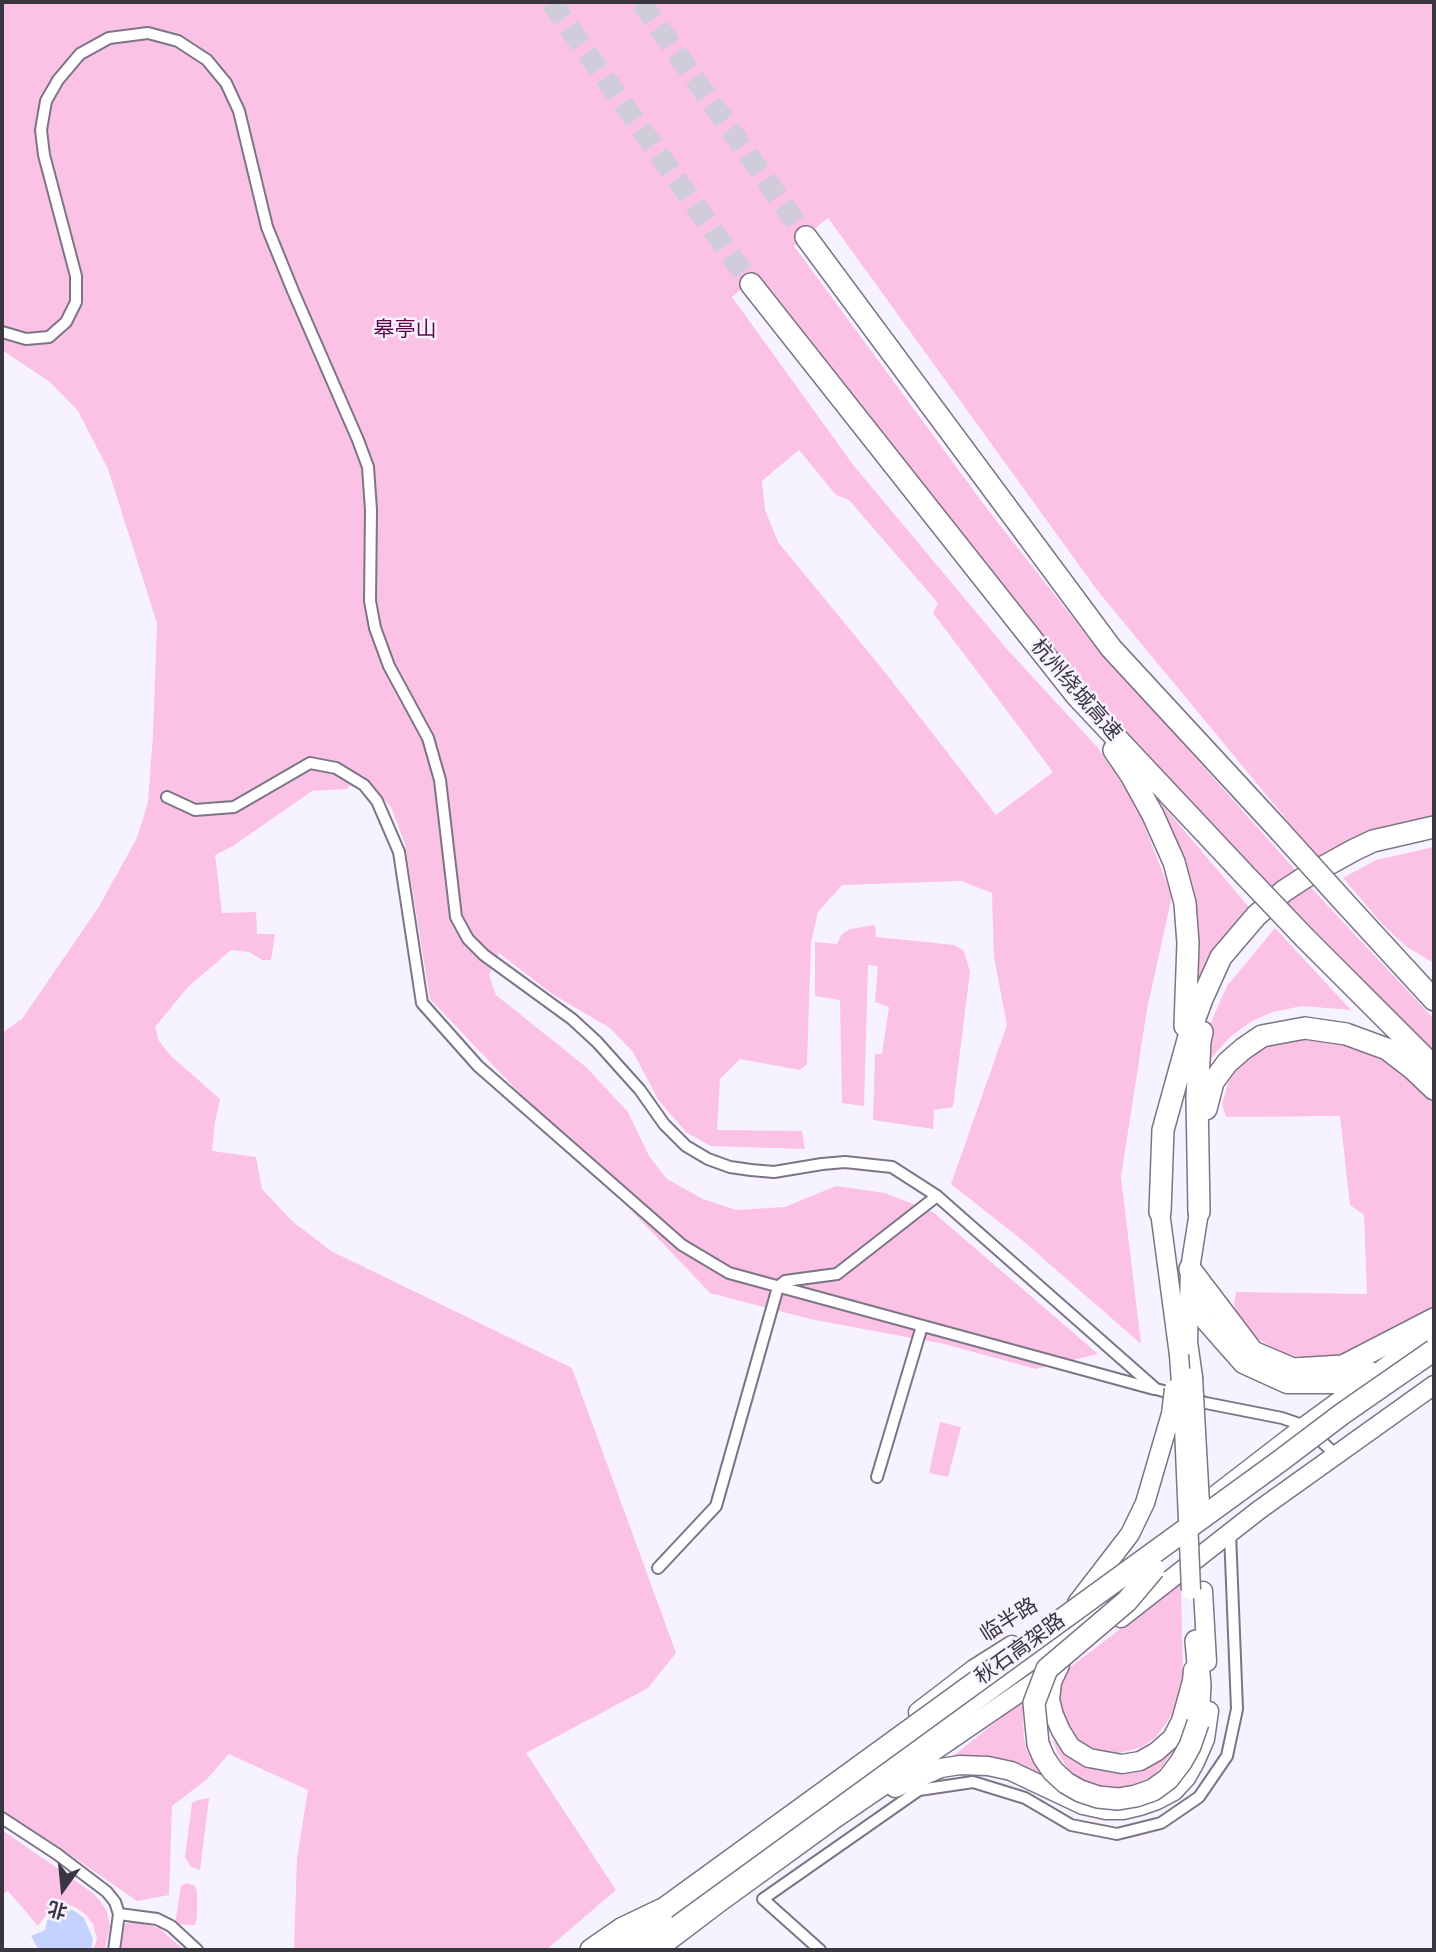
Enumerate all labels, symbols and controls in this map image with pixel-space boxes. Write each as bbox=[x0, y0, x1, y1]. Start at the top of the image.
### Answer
park label: 皋亭山 bbox=[374, 317, 436, 343]
street label: 杭州绕城高速 bbox=[1025, 634, 1127, 746]
street label: 临半路 bbox=[976, 1593, 1042, 1647]
street label: 秋石高架路 bbox=[970, 1608, 1070, 1690]
north arrow bbox=[28, 1854, 98, 1924]
text: 北 bbox=[45, 1896, 70, 1923]

